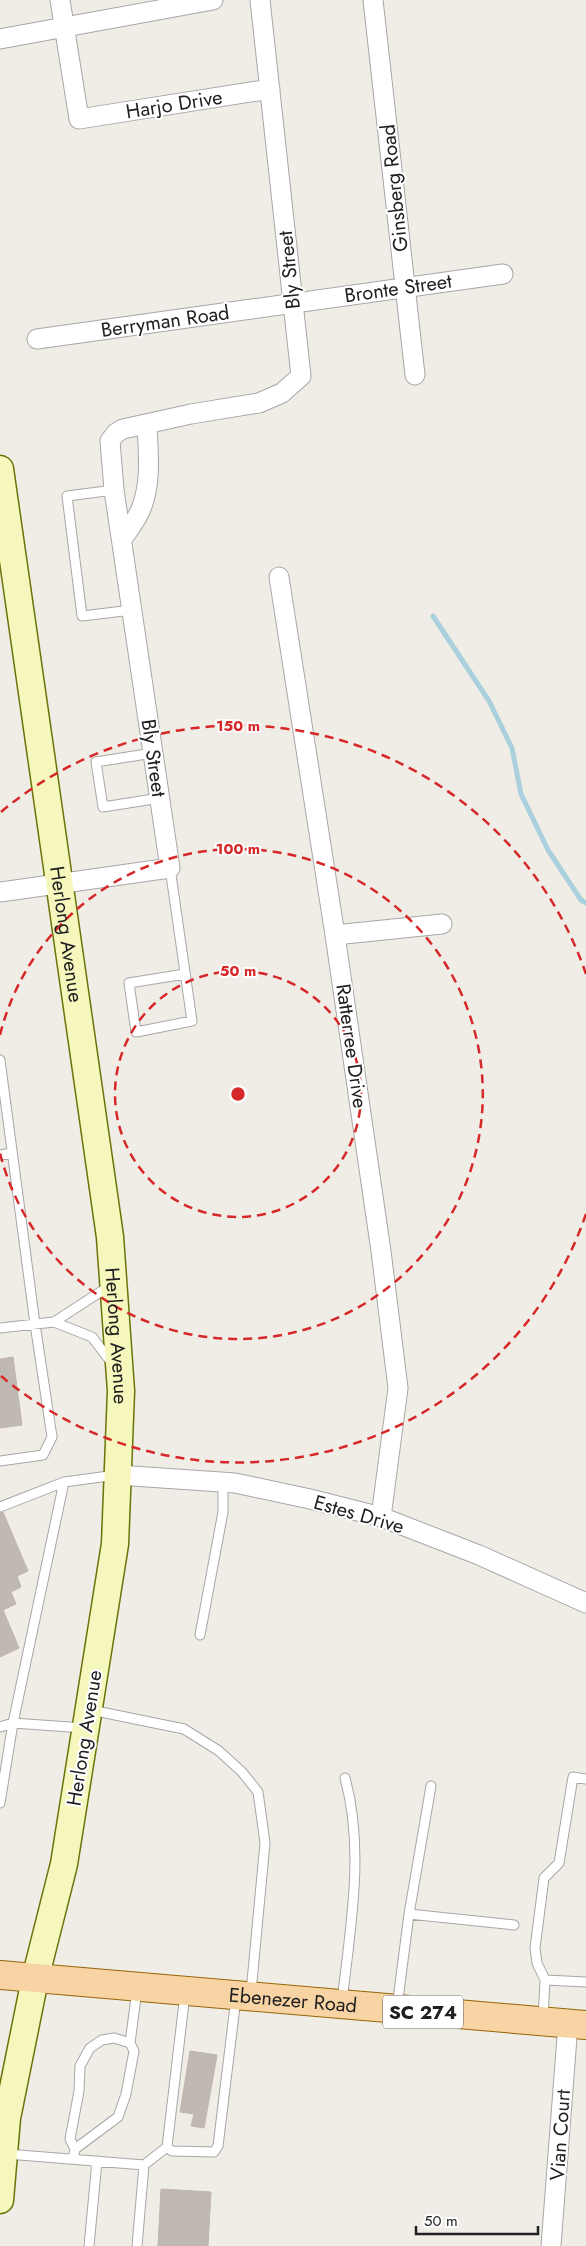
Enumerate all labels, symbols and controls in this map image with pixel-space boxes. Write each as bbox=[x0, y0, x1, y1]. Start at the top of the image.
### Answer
street label: Harjo Drive bbox=[124, 83, 224, 126]
street label: Ginsberg Road bbox=[373, 123, 416, 253]
street label: Bly Street bbox=[271, 229, 308, 310]
street label: Bronte Street bbox=[343, 267, 454, 310]
street label: Berryman Road bbox=[99, 298, 231, 345]
text: 150 m bbox=[216, 715, 260, 737]
street label: Bly Street bbox=[134, 717, 173, 799]
text: 100 m bbox=[216, 838, 260, 860]
street label: Herlong Avenue bbox=[42, 864, 90, 1004]
text: 50 m bbox=[220, 960, 256, 982]
street label: Ratterree Drive bbox=[328, 982, 375, 1110]
centre of rings bbox=[229, 1085, 247, 1103]
street label: Herlong Avenue bbox=[97, 1266, 135, 1405]
street label: Estes Drive bbox=[310, 1488, 407, 1541]
street label: Herlong Avenue bbox=[59, 1668, 110, 1808]
street label: Ebenezer Road bbox=[228, 1981, 358, 2020]
road number: SC 274 bbox=[383, 1995, 463, 2028]
street label: Vian Court bbox=[543, 2088, 578, 2182]
scale bar bbox=[416, 2204, 538, 2236]
text: 50 m bbox=[424, 2210, 458, 2232]

